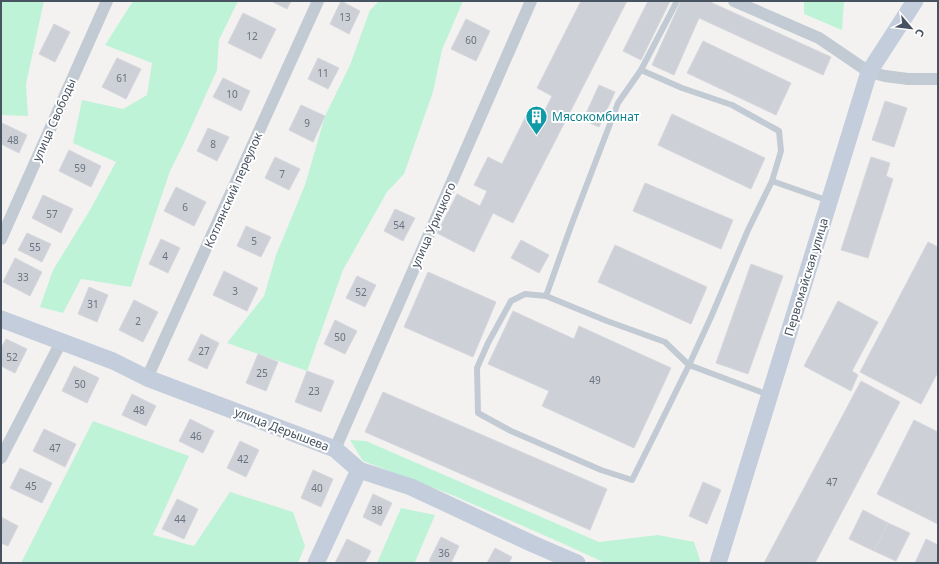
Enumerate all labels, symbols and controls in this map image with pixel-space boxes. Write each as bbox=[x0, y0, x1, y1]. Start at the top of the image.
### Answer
north arrow bbox=[891, 8, 931, 48]
house number: 13 bbox=[339, 10, 351, 24]
text: С bbox=[912, 26, 929, 40]
house number: 12 bbox=[246, 29, 258, 43]
house number: 60 bbox=[465, 33, 477, 47]
house number: 11 bbox=[317, 66, 329, 80]
house number: 61 bbox=[116, 71, 128, 85]
street label: улица Свободы bbox=[28, 76, 80, 164]
house number: 10 bbox=[226, 87, 238, 101]
building icon: Мясокомбинат bbox=[524, 103, 550, 136]
place label: Мясокомбинат bbox=[552, 108, 640, 125]
house number: 9 bbox=[304, 116, 310, 130]
street label: Котлянский переулок bbox=[200, 129, 266, 250]
house number: 48 bbox=[7, 133, 19, 147]
house number: 8 bbox=[210, 137, 216, 151]
house number: 59 bbox=[74, 161, 86, 175]
house number: 7 bbox=[279, 167, 285, 181]
street label: улица Урицкого bbox=[407, 180, 459, 270]
house number: 6 bbox=[182, 200, 188, 214]
house number: 57 bbox=[46, 207, 58, 221]
street label: Первомайская улица bbox=[780, 216, 832, 338]
house number: 54 bbox=[393, 218, 405, 232]
house number: 5 bbox=[251, 234, 257, 248]
house number: 55 bbox=[29, 240, 41, 254]
house number: 4 bbox=[162, 249, 168, 263]
house number: 33 bbox=[17, 270, 29, 284]
house number: 3 bbox=[232, 284, 238, 298]
house number: 52 bbox=[355, 285, 367, 299]
house number: 31 bbox=[87, 297, 99, 311]
house number: 2 bbox=[135, 314, 141, 328]
house number: 50 bbox=[334, 330, 346, 344]
house number: 27 bbox=[198, 344, 210, 358]
house number: 52 bbox=[6, 350, 18, 364]
house number: 25 bbox=[256, 366, 268, 380]
house number: 49 bbox=[589, 373, 601, 387]
house number: 50 bbox=[74, 377, 86, 391]
house number: 23 bbox=[308, 384, 320, 398]
house number: 48 bbox=[133, 403, 145, 417]
street label: улица Дерышева bbox=[232, 403, 332, 455]
house number: 46 bbox=[190, 429, 202, 443]
house number: 47 bbox=[49, 441, 61, 455]
house number: 42 bbox=[237, 452, 249, 466]
house number: 47 bbox=[826, 475, 838, 489]
house number: 45 bbox=[25, 479, 37, 493]
house number: 40 bbox=[311, 481, 323, 495]
house number: 38 bbox=[371, 503, 383, 517]
house number: 44 bbox=[174, 512, 186, 526]
house number: 36 bbox=[438, 546, 450, 560]

